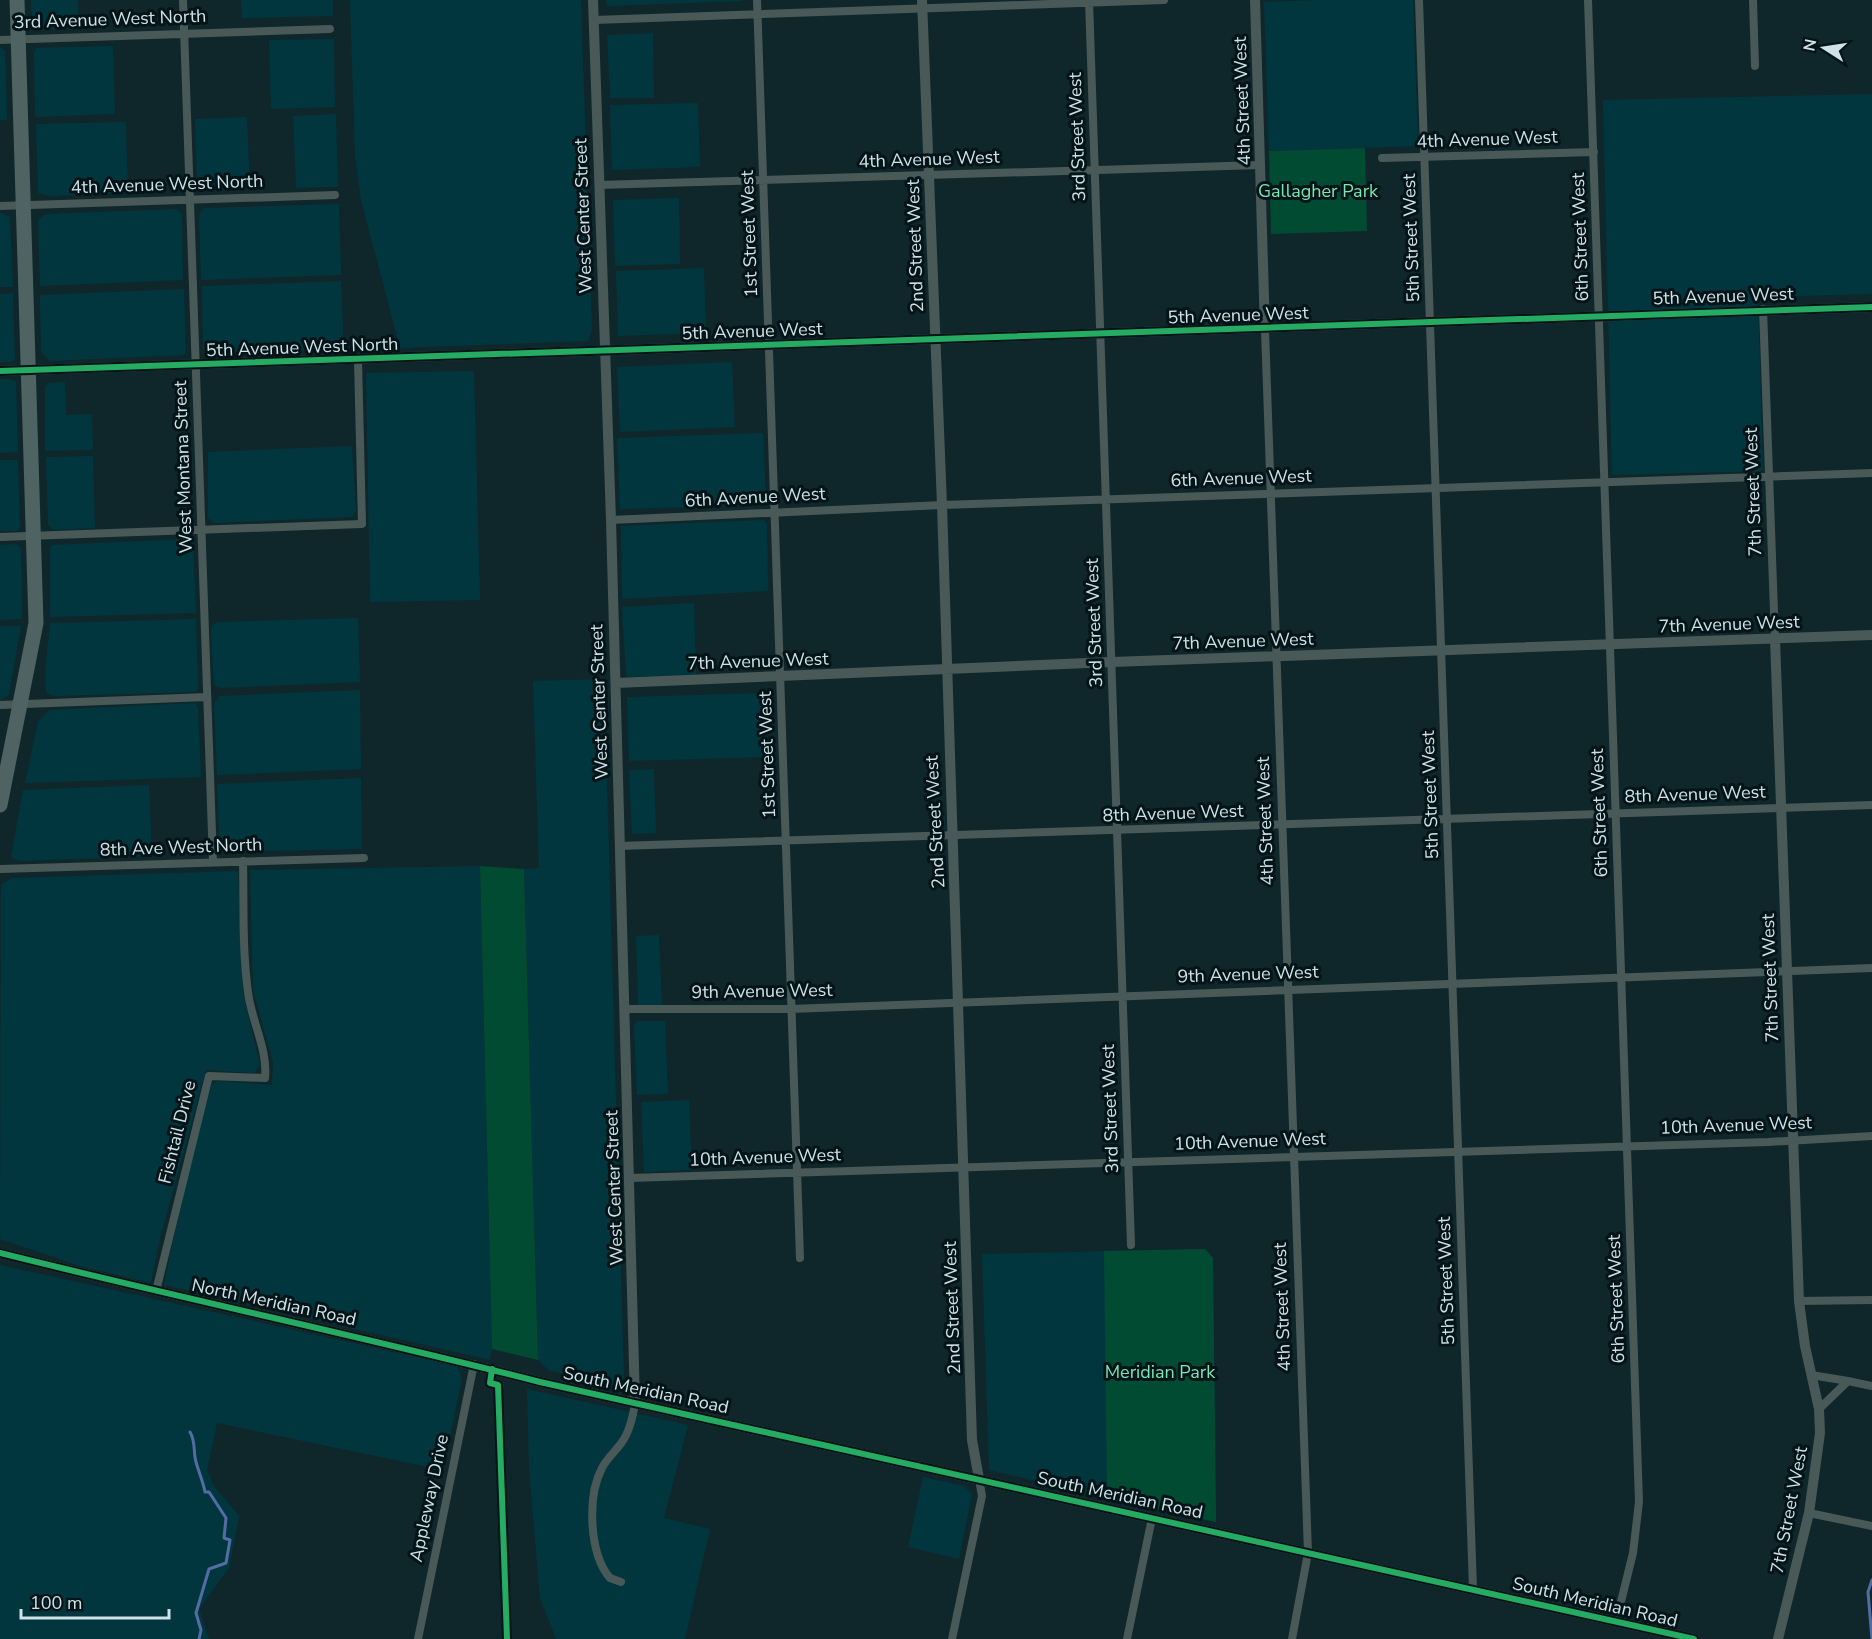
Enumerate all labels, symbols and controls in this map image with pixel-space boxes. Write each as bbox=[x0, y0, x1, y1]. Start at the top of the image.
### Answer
street label: 3rd Avenue West North bbox=[13, 4, 207, 34]
north arrow bbox=[1794, 18, 1854, 78]
street label: 4th Street West bbox=[1228, 35, 1256, 166]
text: N bbox=[1798, 37, 1822, 53]
street label: 3rd Street West bbox=[1063, 71, 1091, 202]
street label: 4th Avenue West bbox=[1416, 125, 1559, 153]
street label: West Center Street bbox=[568, 137, 598, 294]
street label: 4th Avenue West bbox=[858, 145, 1001, 173]
street label: 4th Avenue West North bbox=[70, 169, 264, 199]
street label: 1st Street West bbox=[735, 169, 763, 298]
street label: 6th Street West bbox=[1566, 171, 1594, 302]
street label: 5th Street West bbox=[1397, 172, 1425, 303]
street label: 2nd Street West bbox=[901, 178, 929, 313]
park label: Gallagher Park bbox=[1258, 179, 1379, 203]
street label: 5th Avenue West bbox=[1652, 282, 1795, 310]
street label: 5th Avenue West bbox=[1167, 301, 1310, 329]
street label: 5th Avenue West bbox=[681, 317, 824, 345]
street label: 5th Avenue West North bbox=[205, 332, 399, 362]
street label: West Montana Street bbox=[168, 380, 198, 554]
street label: 7th Street West bbox=[1739, 426, 1767, 557]
street label: 6th Avenue West bbox=[1170, 464, 1313, 492]
street label: 6th Avenue West bbox=[684, 481, 827, 513]
street label: 3rd Street West bbox=[1080, 557, 1108, 688]
street label: 7th Avenue West bbox=[1658, 610, 1801, 638]
street label: West Center Street bbox=[584, 623, 614, 780]
street label: 7th Avenue West bbox=[1172, 627, 1315, 655]
street label: 7th Avenue West bbox=[687, 647, 830, 675]
street label: 1st Street West bbox=[753, 690, 781, 819]
street label: 5th Street West bbox=[1416, 729, 1444, 860]
street label: 6th Street West bbox=[1585, 747, 1613, 878]
street label: 2nd Street West bbox=[919, 754, 950, 889]
street label: 4th Street West bbox=[1251, 755, 1279, 886]
street label: 8th Avenue West bbox=[1624, 780, 1767, 808]
street label: 8th Avenue West bbox=[1102, 799, 1245, 827]
street label: 8th Ave West North bbox=[99, 832, 263, 862]
street label: 7th Street West bbox=[1756, 912, 1784, 1043]
street label: 9th Avenue West bbox=[1177, 960, 1320, 988]
street label: 9th Avenue West bbox=[691, 978, 833, 1004]
street label: 3rd Street West bbox=[1096, 1043, 1124, 1174]
street label: Fishtail Drive bbox=[153, 1078, 201, 1186]
street label: West Center Street bbox=[599, 1109, 629, 1266]
street label: 10th Avenue West bbox=[1660, 1110, 1813, 1140]
street label: 10th Avenue West bbox=[1174, 1126, 1327, 1156]
street label: 10th Avenue West bbox=[689, 1142, 842, 1172]
street label: 5th Street West bbox=[1432, 1215, 1460, 1346]
street label: 6th Street West bbox=[1602, 1233, 1630, 1364]
street label: 2nd Street West bbox=[938, 1240, 966, 1375]
street label: 4th Street West bbox=[1268, 1241, 1296, 1372]
street label: North Meridian Road bbox=[189, 1273, 359, 1331]
park label: Meridian Park bbox=[1105, 1360, 1216, 1384]
street label: South Meridian Road bbox=[561, 1361, 731, 1419]
street label: Appleway Drive bbox=[404, 1432, 454, 1564]
street label: 7th Street West bbox=[1765, 1444, 1813, 1576]
street label: South Meridian Road bbox=[1035, 1466, 1205, 1524]
street label: South Meridian Road bbox=[1510, 1571, 1680, 1633]
scale bar bbox=[21, 1582, 170, 1620]
text: 100 m bbox=[30, 1591, 82, 1615]

